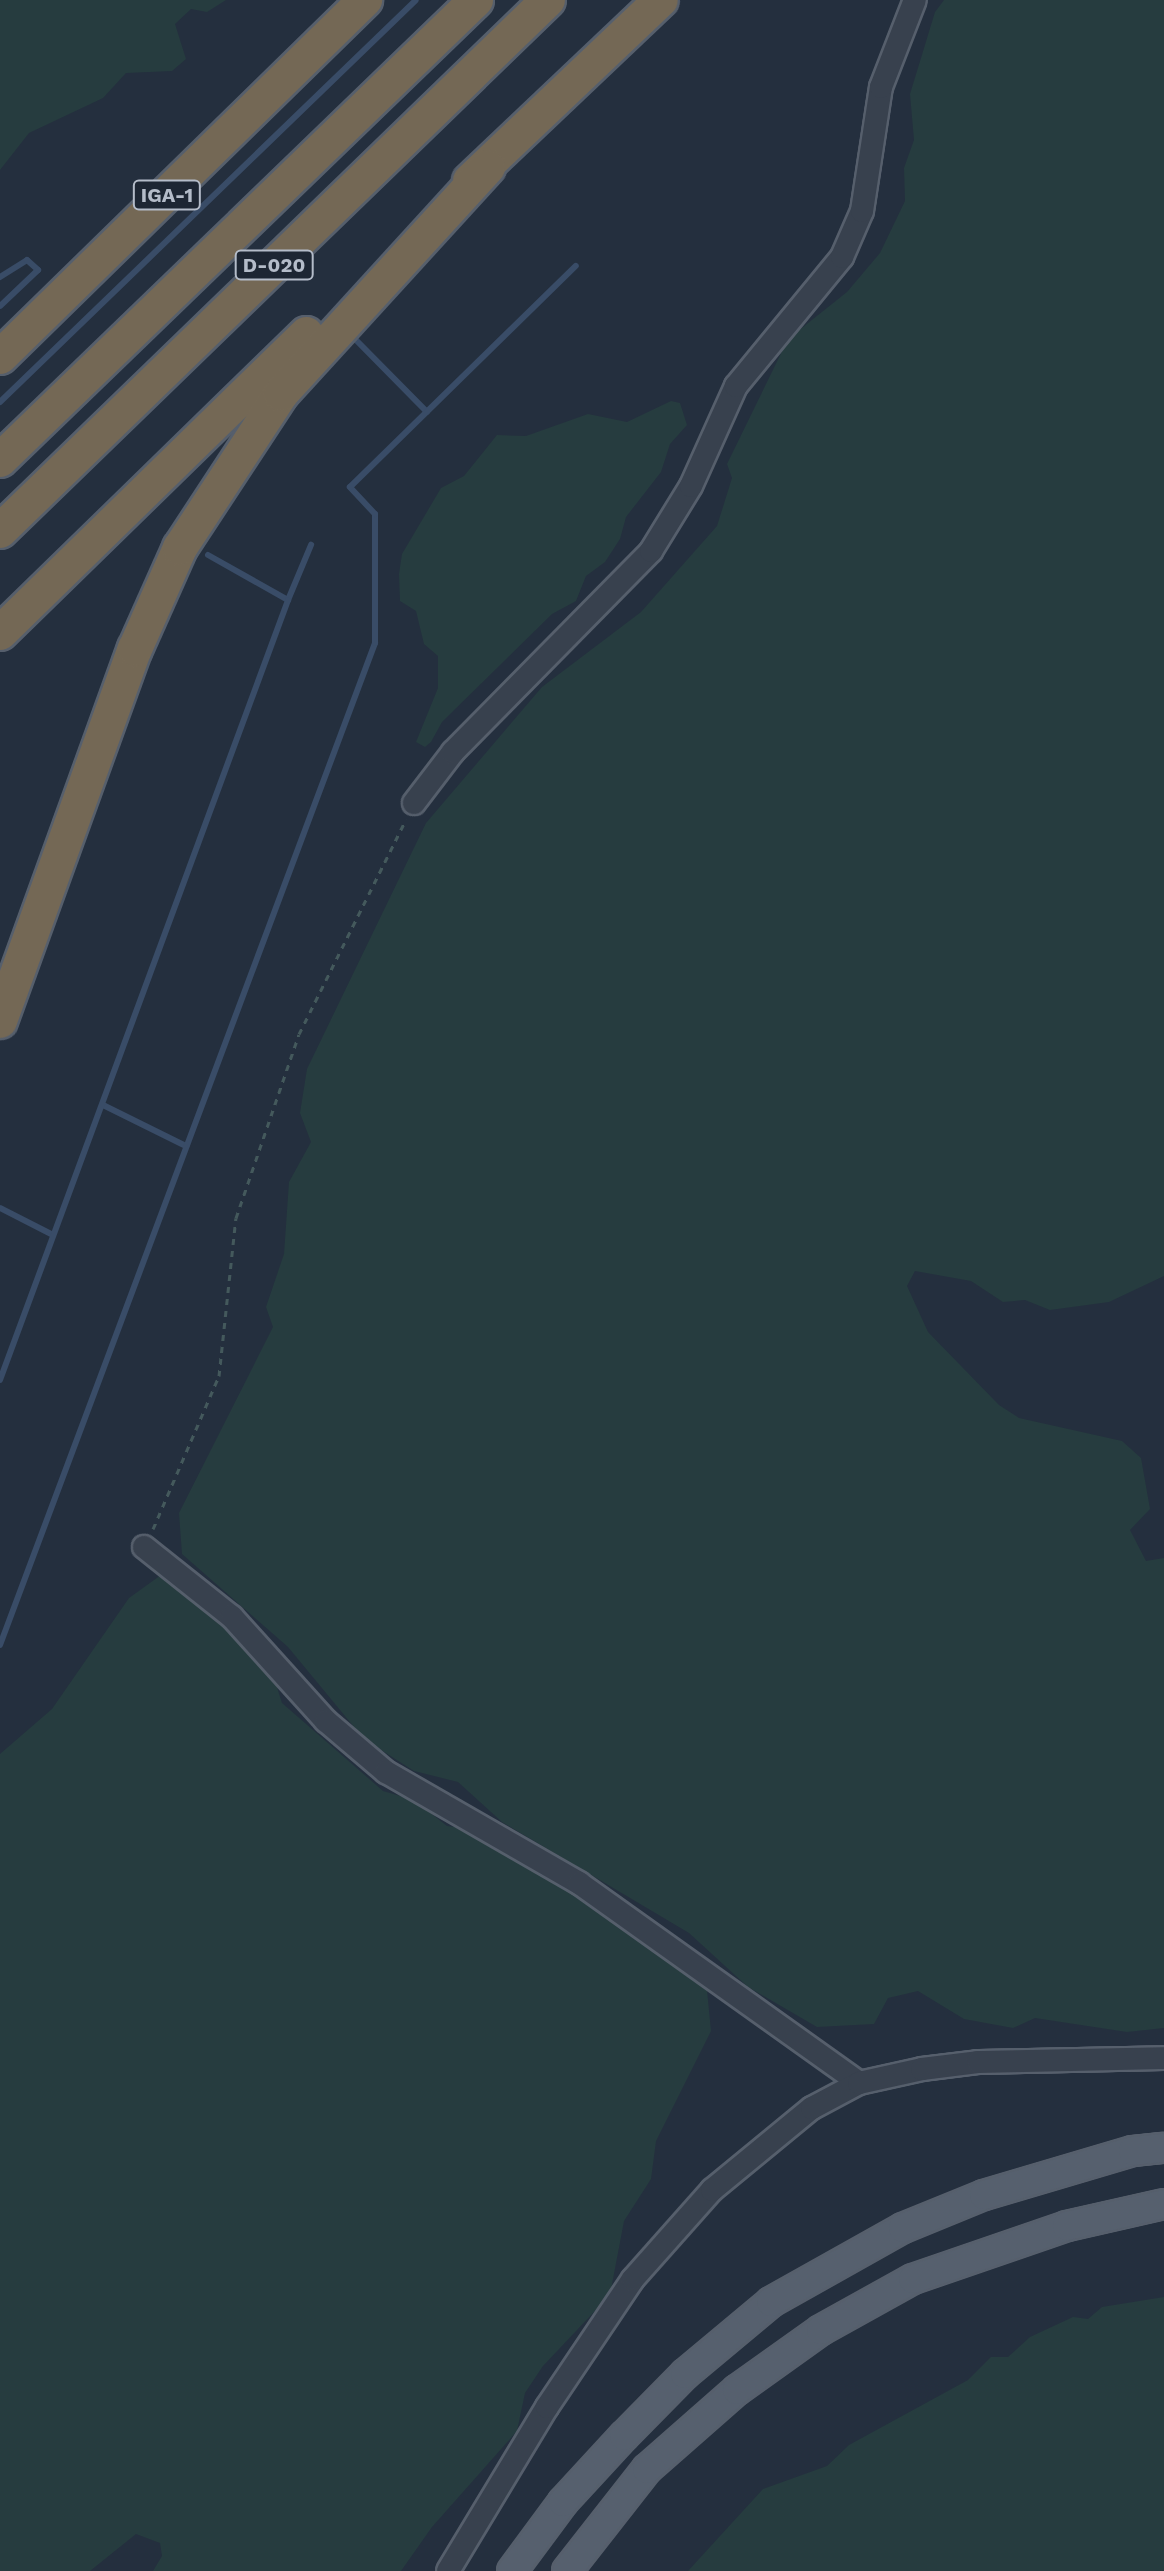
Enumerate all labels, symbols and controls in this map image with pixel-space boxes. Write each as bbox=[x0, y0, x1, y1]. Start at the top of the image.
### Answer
road number: IGA-1 bbox=[131, 179, 203, 211]
road number: D-020 bbox=[234, 249, 314, 281]

